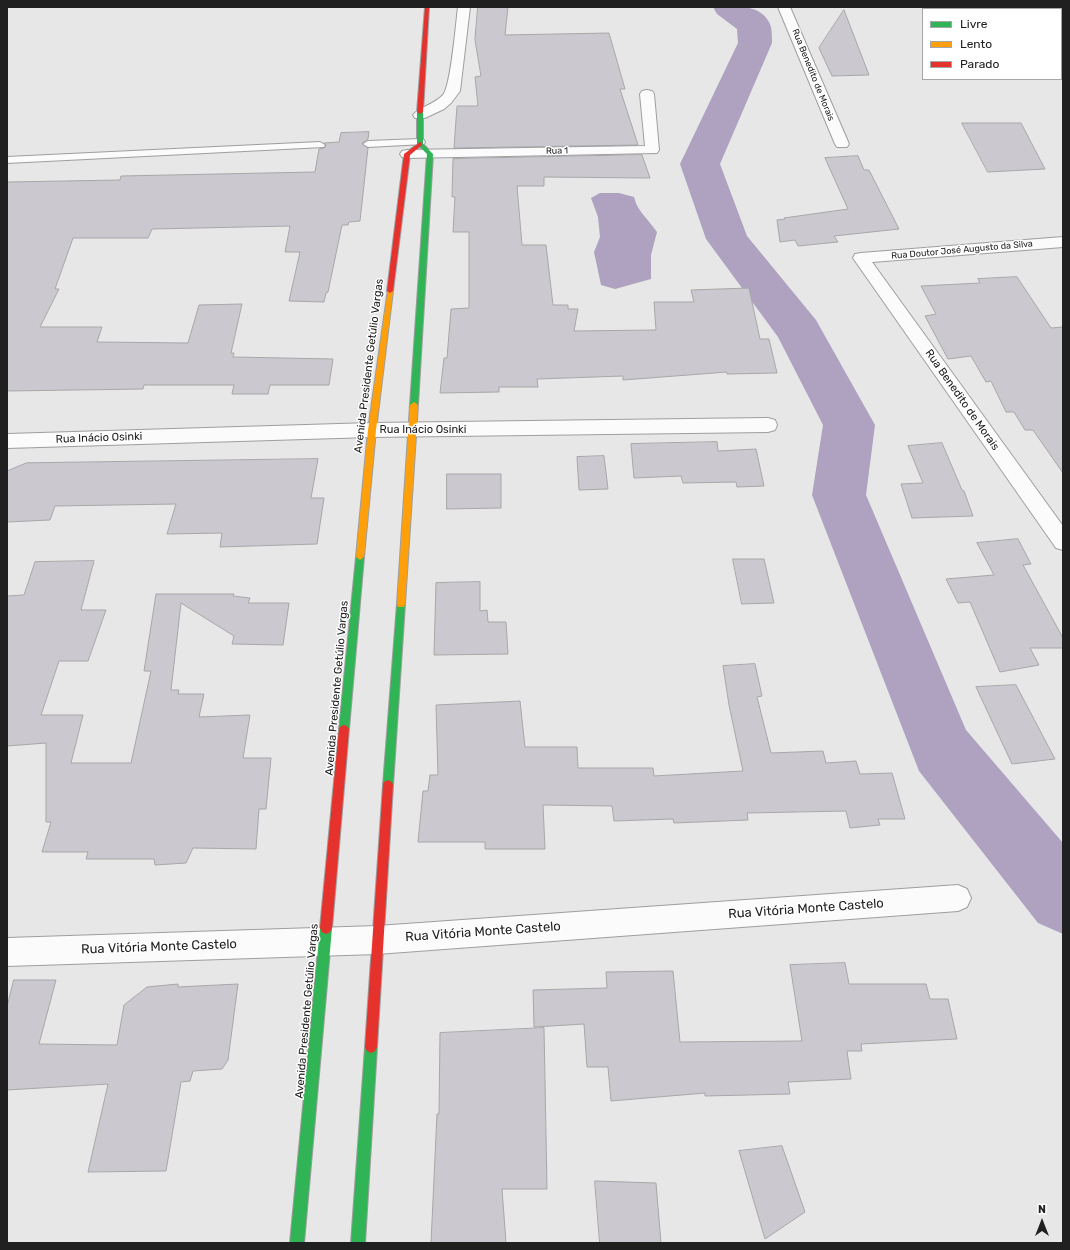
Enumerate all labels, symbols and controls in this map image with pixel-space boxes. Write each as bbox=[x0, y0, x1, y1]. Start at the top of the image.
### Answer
legend bbox=[922, 8, 1062, 80]
text: Livre bbox=[960, 17, 987, 31]
street label: Rua Benedito de Morais bbox=[790, 27, 836, 123]
text: Lento bbox=[960, 37, 992, 51]
text: Parado bbox=[960, 57, 999, 71]
street label: Rua 1 bbox=[546, 145, 568, 157]
street label: Rua Doutor José Augusto da Silva bbox=[891, 238, 1033, 262]
street label: Avenida Presidente Getúlio Vargas bbox=[352, 278, 386, 454]
street label: Rua Benedito de Morais bbox=[922, 347, 1002, 453]
street label: Rua Inácio Osinki bbox=[380, 423, 466, 437]
street label: Rua Inácio Osinki bbox=[55, 430, 143, 446]
street label: Avenida Presidente Getúlio Vargas bbox=[323, 600, 351, 776]
street label: Rua Vitória Monte Castelo bbox=[728, 896, 884, 922]
street label: Rua Vitória Monte Castelo bbox=[405, 919, 561, 945]
street label: Avenida Presidente Getúlio Vargas bbox=[293, 923, 321, 1099]
street label: Rua Vitória Monte Castelo bbox=[81, 936, 237, 958]
north arrow bbox=[1022, 1202, 1062, 1242]
text: N bbox=[1038, 1203, 1046, 1216]

